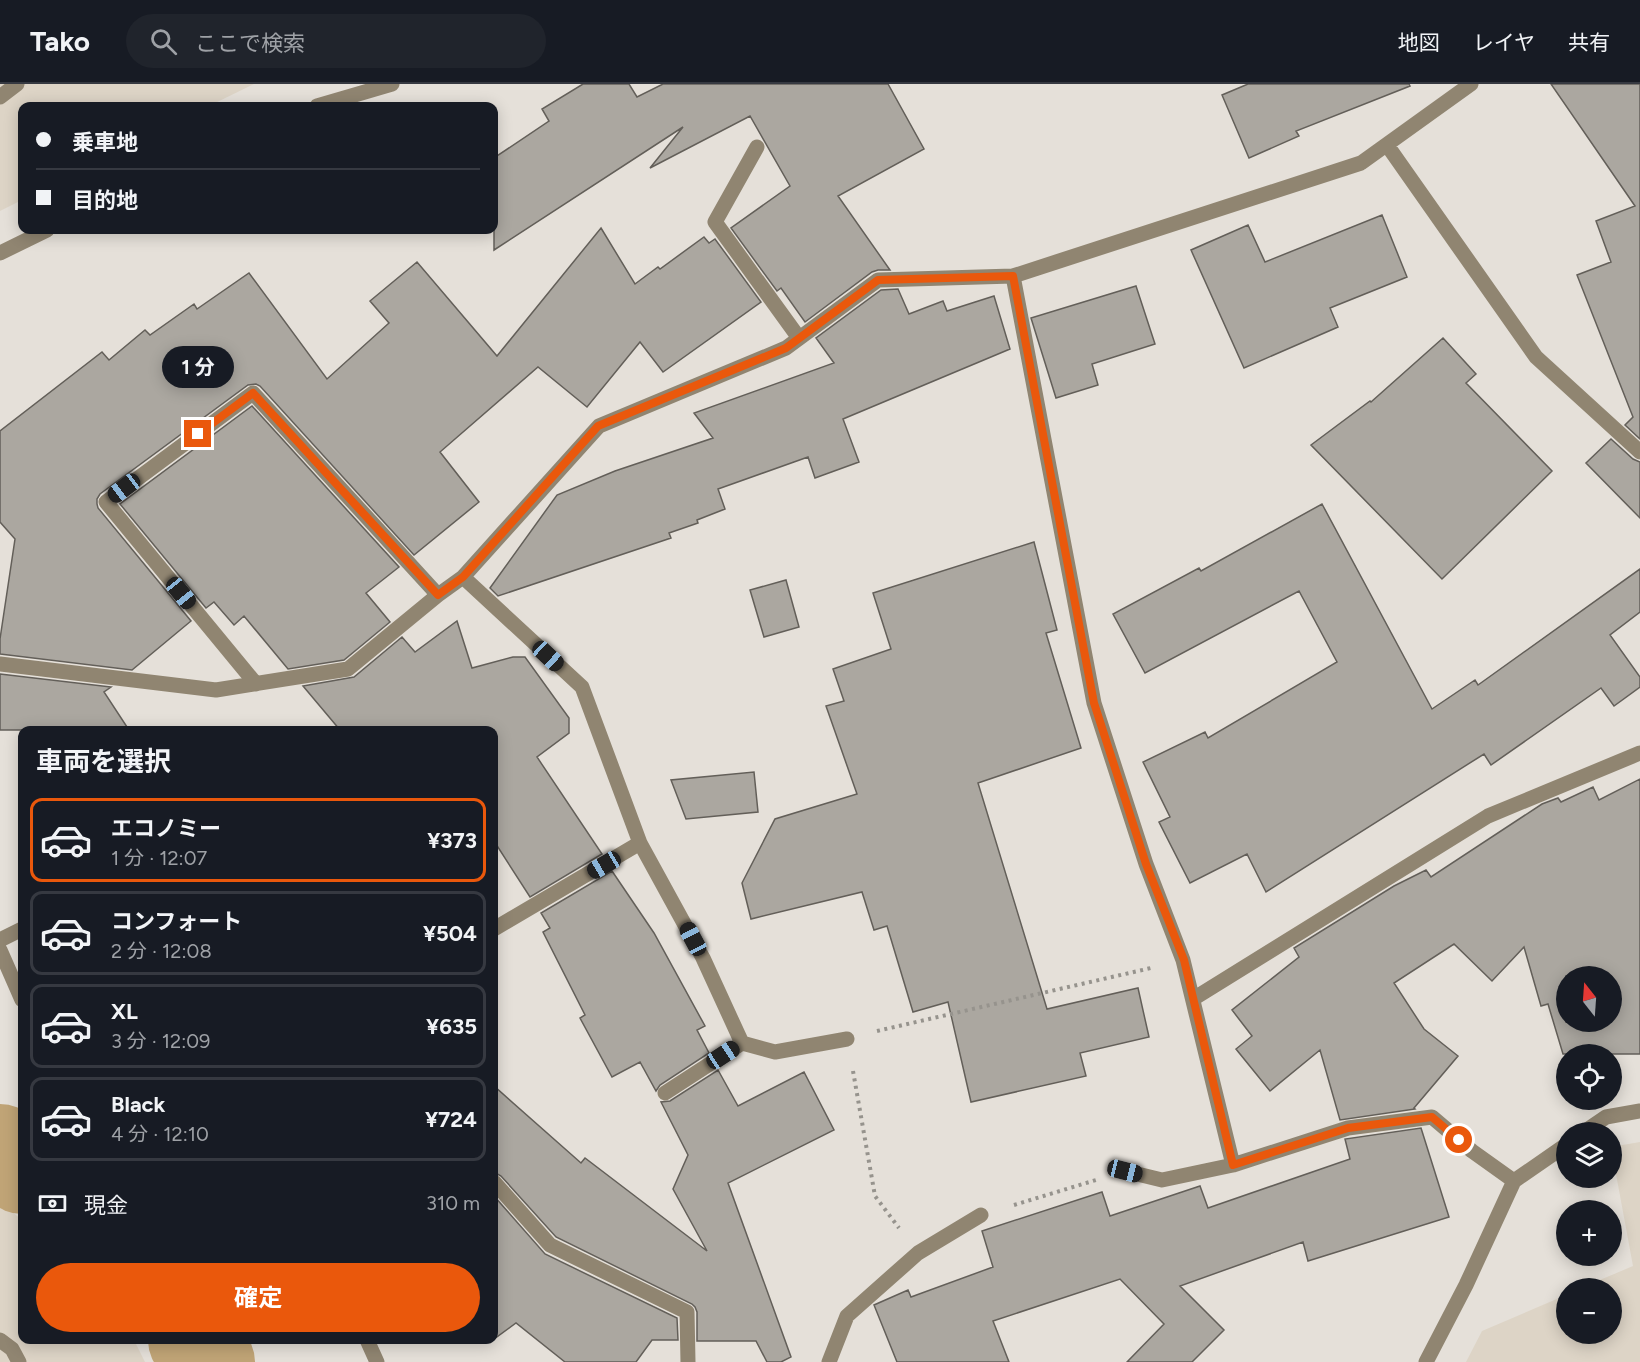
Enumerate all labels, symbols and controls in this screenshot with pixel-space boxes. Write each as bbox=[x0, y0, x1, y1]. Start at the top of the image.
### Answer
search box bbox=[126, 14, 546, 68]
text: Tako bbox=[30, 24, 90, 58]
icon: search bbox=[147, 25, 180, 58]
text: ここで検索 bbox=[195, 30, 305, 57]
text: 地図 bbox=[1398, 30, 1440, 55]
text: レイヤ bbox=[1473, 30, 1535, 55]
text: 共有 bbox=[1568, 30, 1610, 55]
text: 乗車地 bbox=[72, 129, 138, 156]
text: 目的地 bbox=[72, 187, 138, 214]
callout: 1 分 bbox=[162, 347, 234, 389]
text: 1 分 bbox=[181, 355, 215, 379]
route end bbox=[184, 420, 211, 447]
car bbox=[104, 470, 144, 506]
car bbox=[163, 573, 199, 613]
car bbox=[529, 637, 567, 675]
text: 車両を選択 bbox=[36, 745, 171, 778]
icon: car bbox=[39, 813, 93, 867]
text: エコノミー bbox=[111, 815, 221, 842]
text: ¥373 bbox=[427, 827, 477, 854]
text: 1 分 · 12:07 bbox=[111, 846, 207, 870]
car bbox=[584, 848, 624, 882]
icon: car bbox=[39, 906, 93, 960]
text: コンフォート bbox=[111, 908, 242, 935]
car bbox=[677, 919, 709, 959]
text: ¥504 bbox=[423, 920, 477, 947]
text: 2 分 · 12:08 bbox=[111, 939, 212, 963]
north arrow bbox=[1556, 966, 1622, 1032]
map controls bbox=[1556, 966, 1622, 1344]
text: XL bbox=[111, 998, 138, 1025]
icon: car bbox=[39, 999, 93, 1053]
text: ¥635 bbox=[426, 1013, 477, 1040]
text: 3 分 · 12:09 bbox=[111, 1029, 210, 1053]
car bbox=[703, 1038, 743, 1072]
button: locate bbox=[1556, 1044, 1622, 1110]
text: Black bbox=[111, 1091, 165, 1118]
icon: car bbox=[39, 1092, 93, 1146]
text: ¥724 bbox=[425, 1106, 477, 1133]
text: 4 分 · 12:10 bbox=[111, 1122, 209, 1146]
button: layers bbox=[1556, 1122, 1622, 1188]
route start bbox=[1445, 1126, 1472, 1153]
car bbox=[1105, 1158, 1145, 1184]
icon: cash bbox=[36, 1187, 69, 1220]
text: 310 m bbox=[426, 1191, 480, 1215]
text: 現金 bbox=[84, 1192, 128, 1219]
button: + bbox=[1556, 1200, 1622, 1266]
button: 確定 bbox=[36, 1263, 480, 1332]
button: − bbox=[1556, 1278, 1622, 1344]

